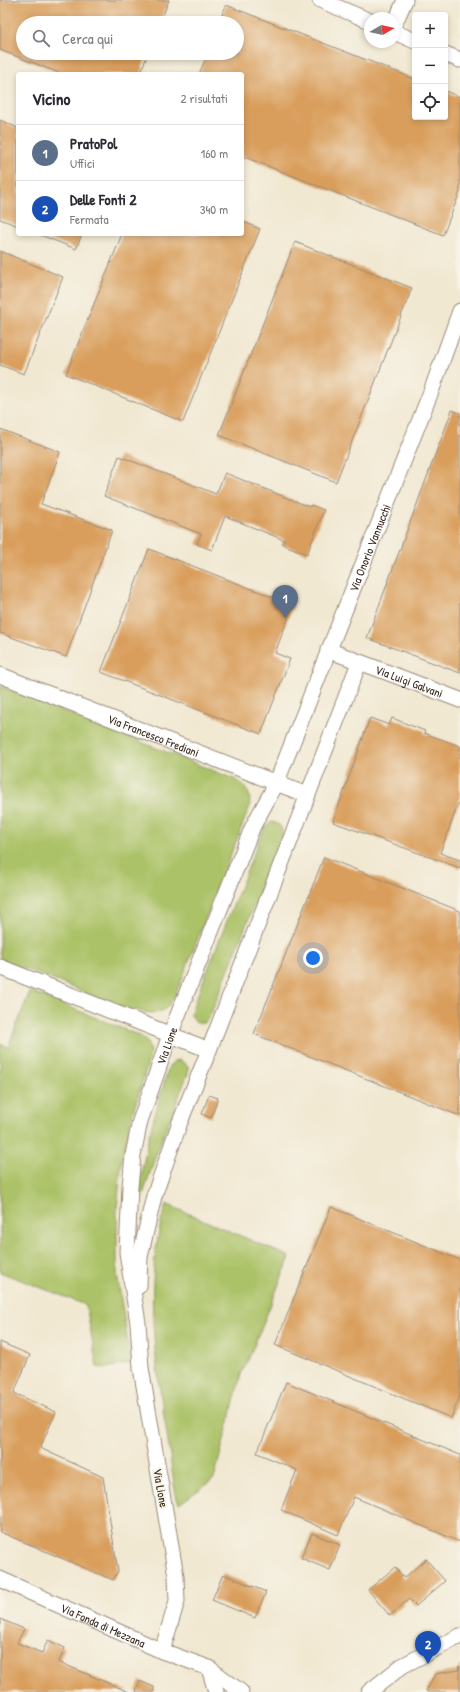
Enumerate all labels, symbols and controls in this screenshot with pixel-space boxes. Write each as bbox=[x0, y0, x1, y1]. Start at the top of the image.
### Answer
north arrow bbox=[364, 12, 400, 48]
map controls bbox=[412, 12, 448, 120]
button: + bbox=[412, 12, 448, 48]
search box bbox=[16, 16, 244, 60]
icon: search bbox=[30, 27, 52, 49]
text: Cerca qui bbox=[62, 28, 113, 49]
button: − bbox=[412, 48, 448, 84]
button: locate bbox=[412, 84, 448, 120]
text: Vicino bbox=[32, 87, 70, 110]
text: 2 risultati bbox=[180, 89, 228, 107]
text: PratoPol bbox=[70, 133, 117, 154]
text: 1 bbox=[43, 144, 47, 162]
text: 160 m bbox=[200, 144, 228, 162]
text: Uffici bbox=[70, 154, 95, 172]
text: Delle Fonti 2 bbox=[70, 189, 136, 210]
text: 2 bbox=[42, 200, 48, 218]
text: 340 m bbox=[200, 200, 228, 218]
text: Fermata bbox=[70, 210, 109, 228]
street label: Via Onorio Vannucchi bbox=[344, 501, 394, 594]
pin: 1 bbox=[272, 585, 298, 618]
street label: Via Luigi Galvani bbox=[373, 660, 446, 701]
street label: Via Francesco Frediani bbox=[106, 710, 202, 761]
your location bbox=[303, 948, 323, 968]
street label: Via Lione bbox=[152, 1024, 181, 1067]
street label: Via Lione bbox=[149, 1467, 173, 1509]
street label: Via Fonda di Mezzana bbox=[58, 1599, 149, 1651]
pin: 2 bbox=[415, 1631, 441, 1664]

